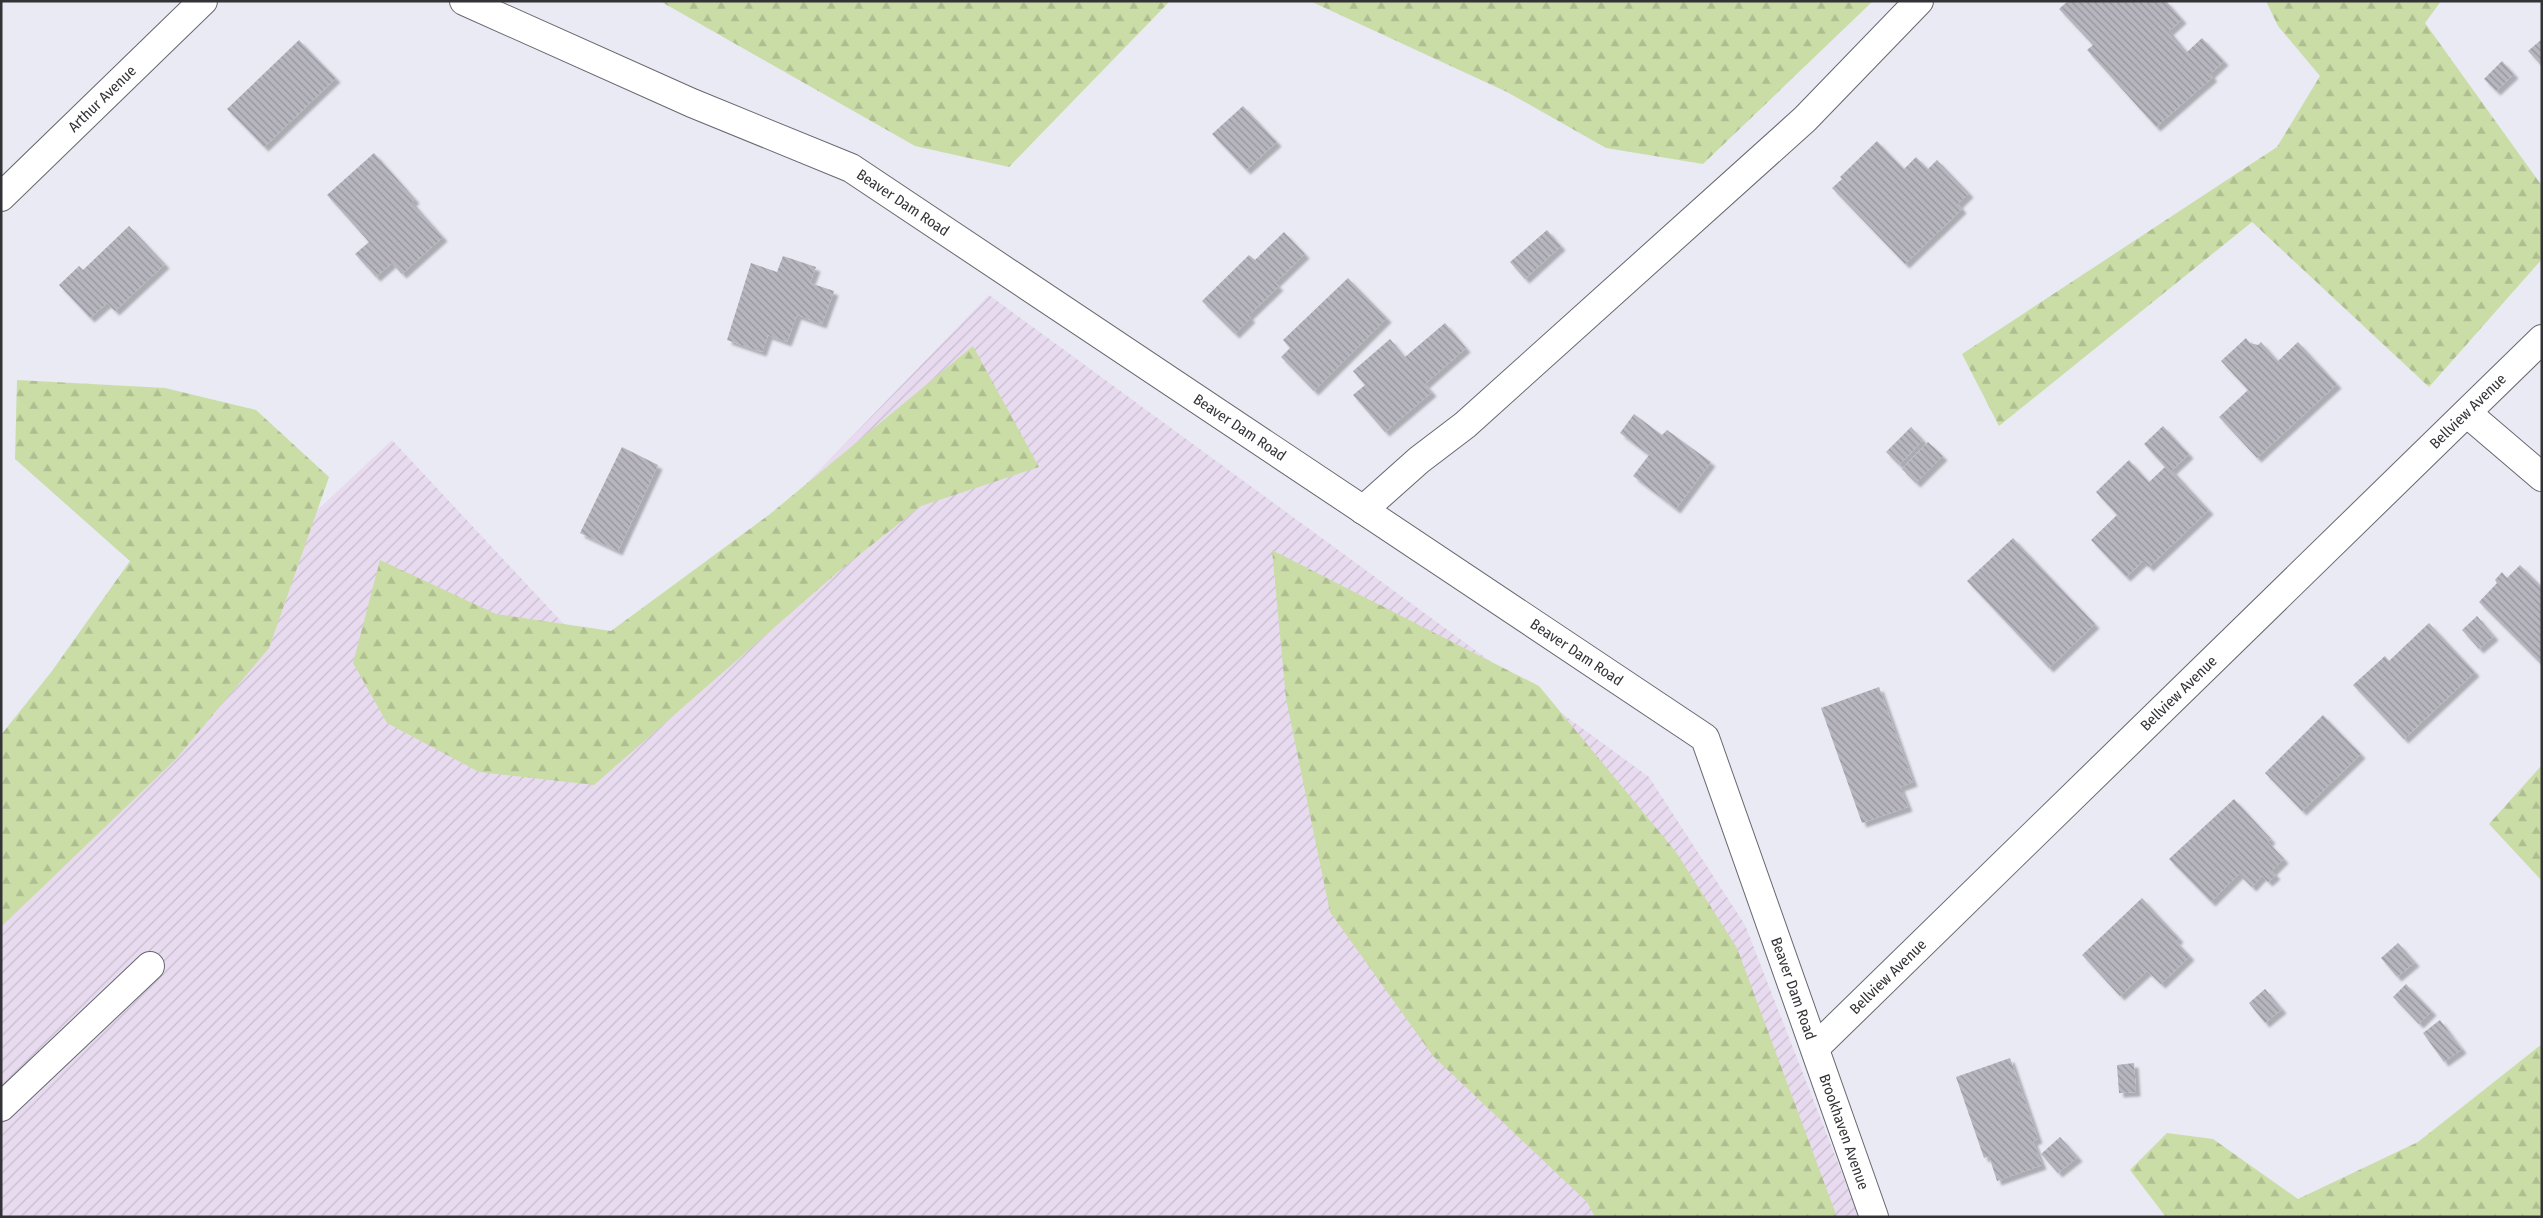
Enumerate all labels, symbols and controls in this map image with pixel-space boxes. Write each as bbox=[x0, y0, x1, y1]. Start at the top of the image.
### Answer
street label: Arthur Avenue bbox=[64, 62, 140, 136]
street label: Beaver Dam Road bbox=[853, 165, 953, 240]
street label: Bellview Avenue bbox=[2426, 370, 2510, 453]
street label: Beaver Dam Road bbox=[1190, 390, 1290, 465]
street label: Beaver Dam Road bbox=[1527, 615, 1626, 690]
street label: Bellview Avenue bbox=[2137, 652, 2221, 735]
street label: Beaver Dam Road bbox=[1767, 935, 1820, 1042]
street label: Bellview Avenue bbox=[1846, 936, 1930, 1018]
street label: Brookhaven Avenue bbox=[1815, 1072, 1873, 1192]

